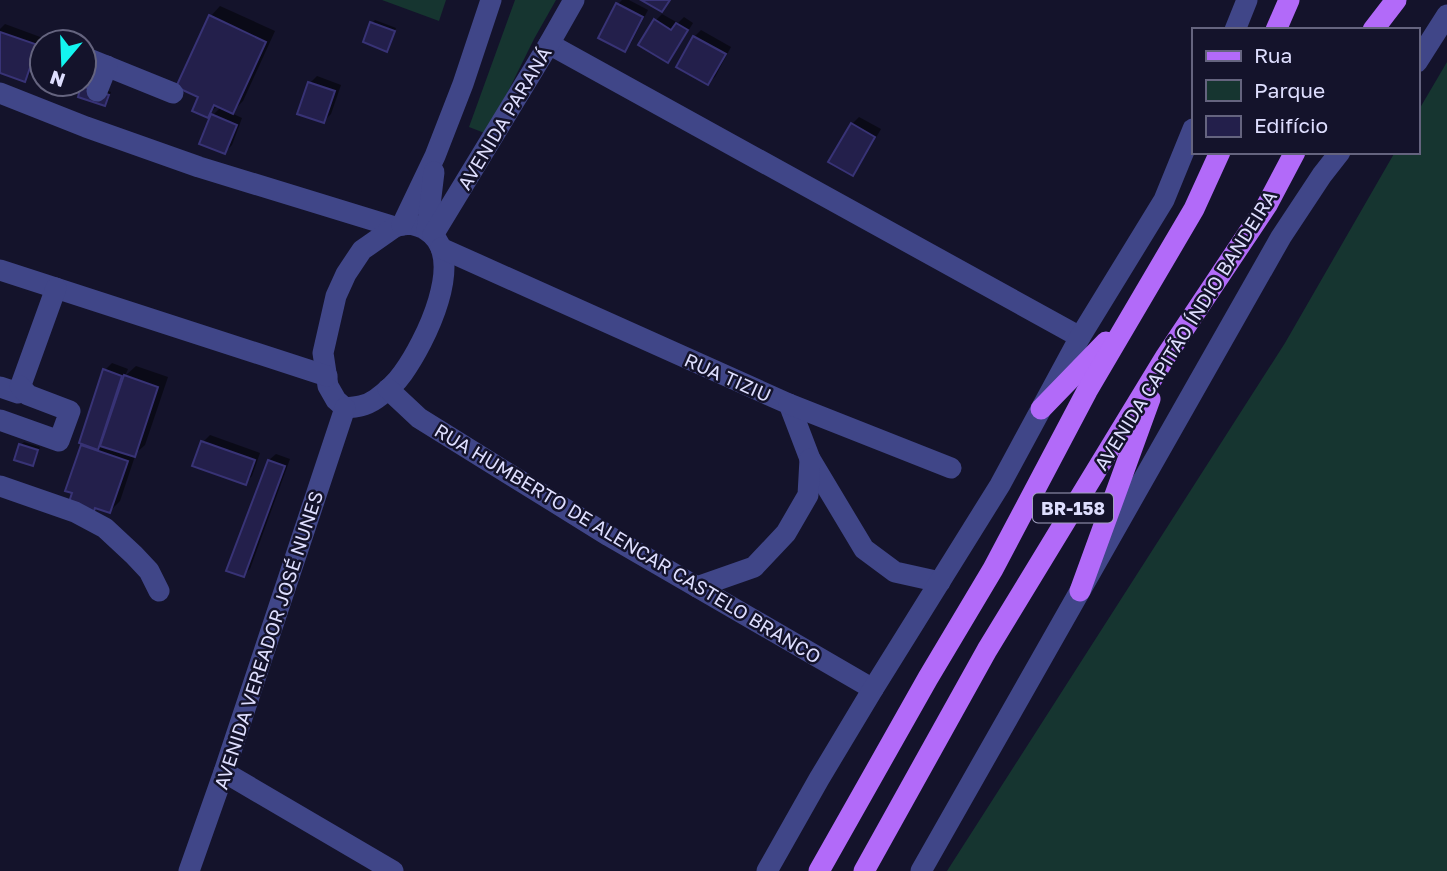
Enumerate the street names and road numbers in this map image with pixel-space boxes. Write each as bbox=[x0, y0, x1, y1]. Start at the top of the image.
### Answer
street label: AVENIDA PARANÁ bbox=[452, 42, 556, 194]
street label: AVENIDA CAPITÃO ÍNDIO BANDEIRA bbox=[1089, 186, 1281, 474]
street label: RUA TIZIU bbox=[681, 348, 775, 406]
street label: RUA HUMBERTO DE ALENCAR CASTELO BRANCO bbox=[431, 418, 825, 668]
street label: AVENIDA VEREADOR JOSÉ NUNES bbox=[209, 488, 327, 792]
road number: BR-158 bbox=[1033, 494, 1113, 522]

